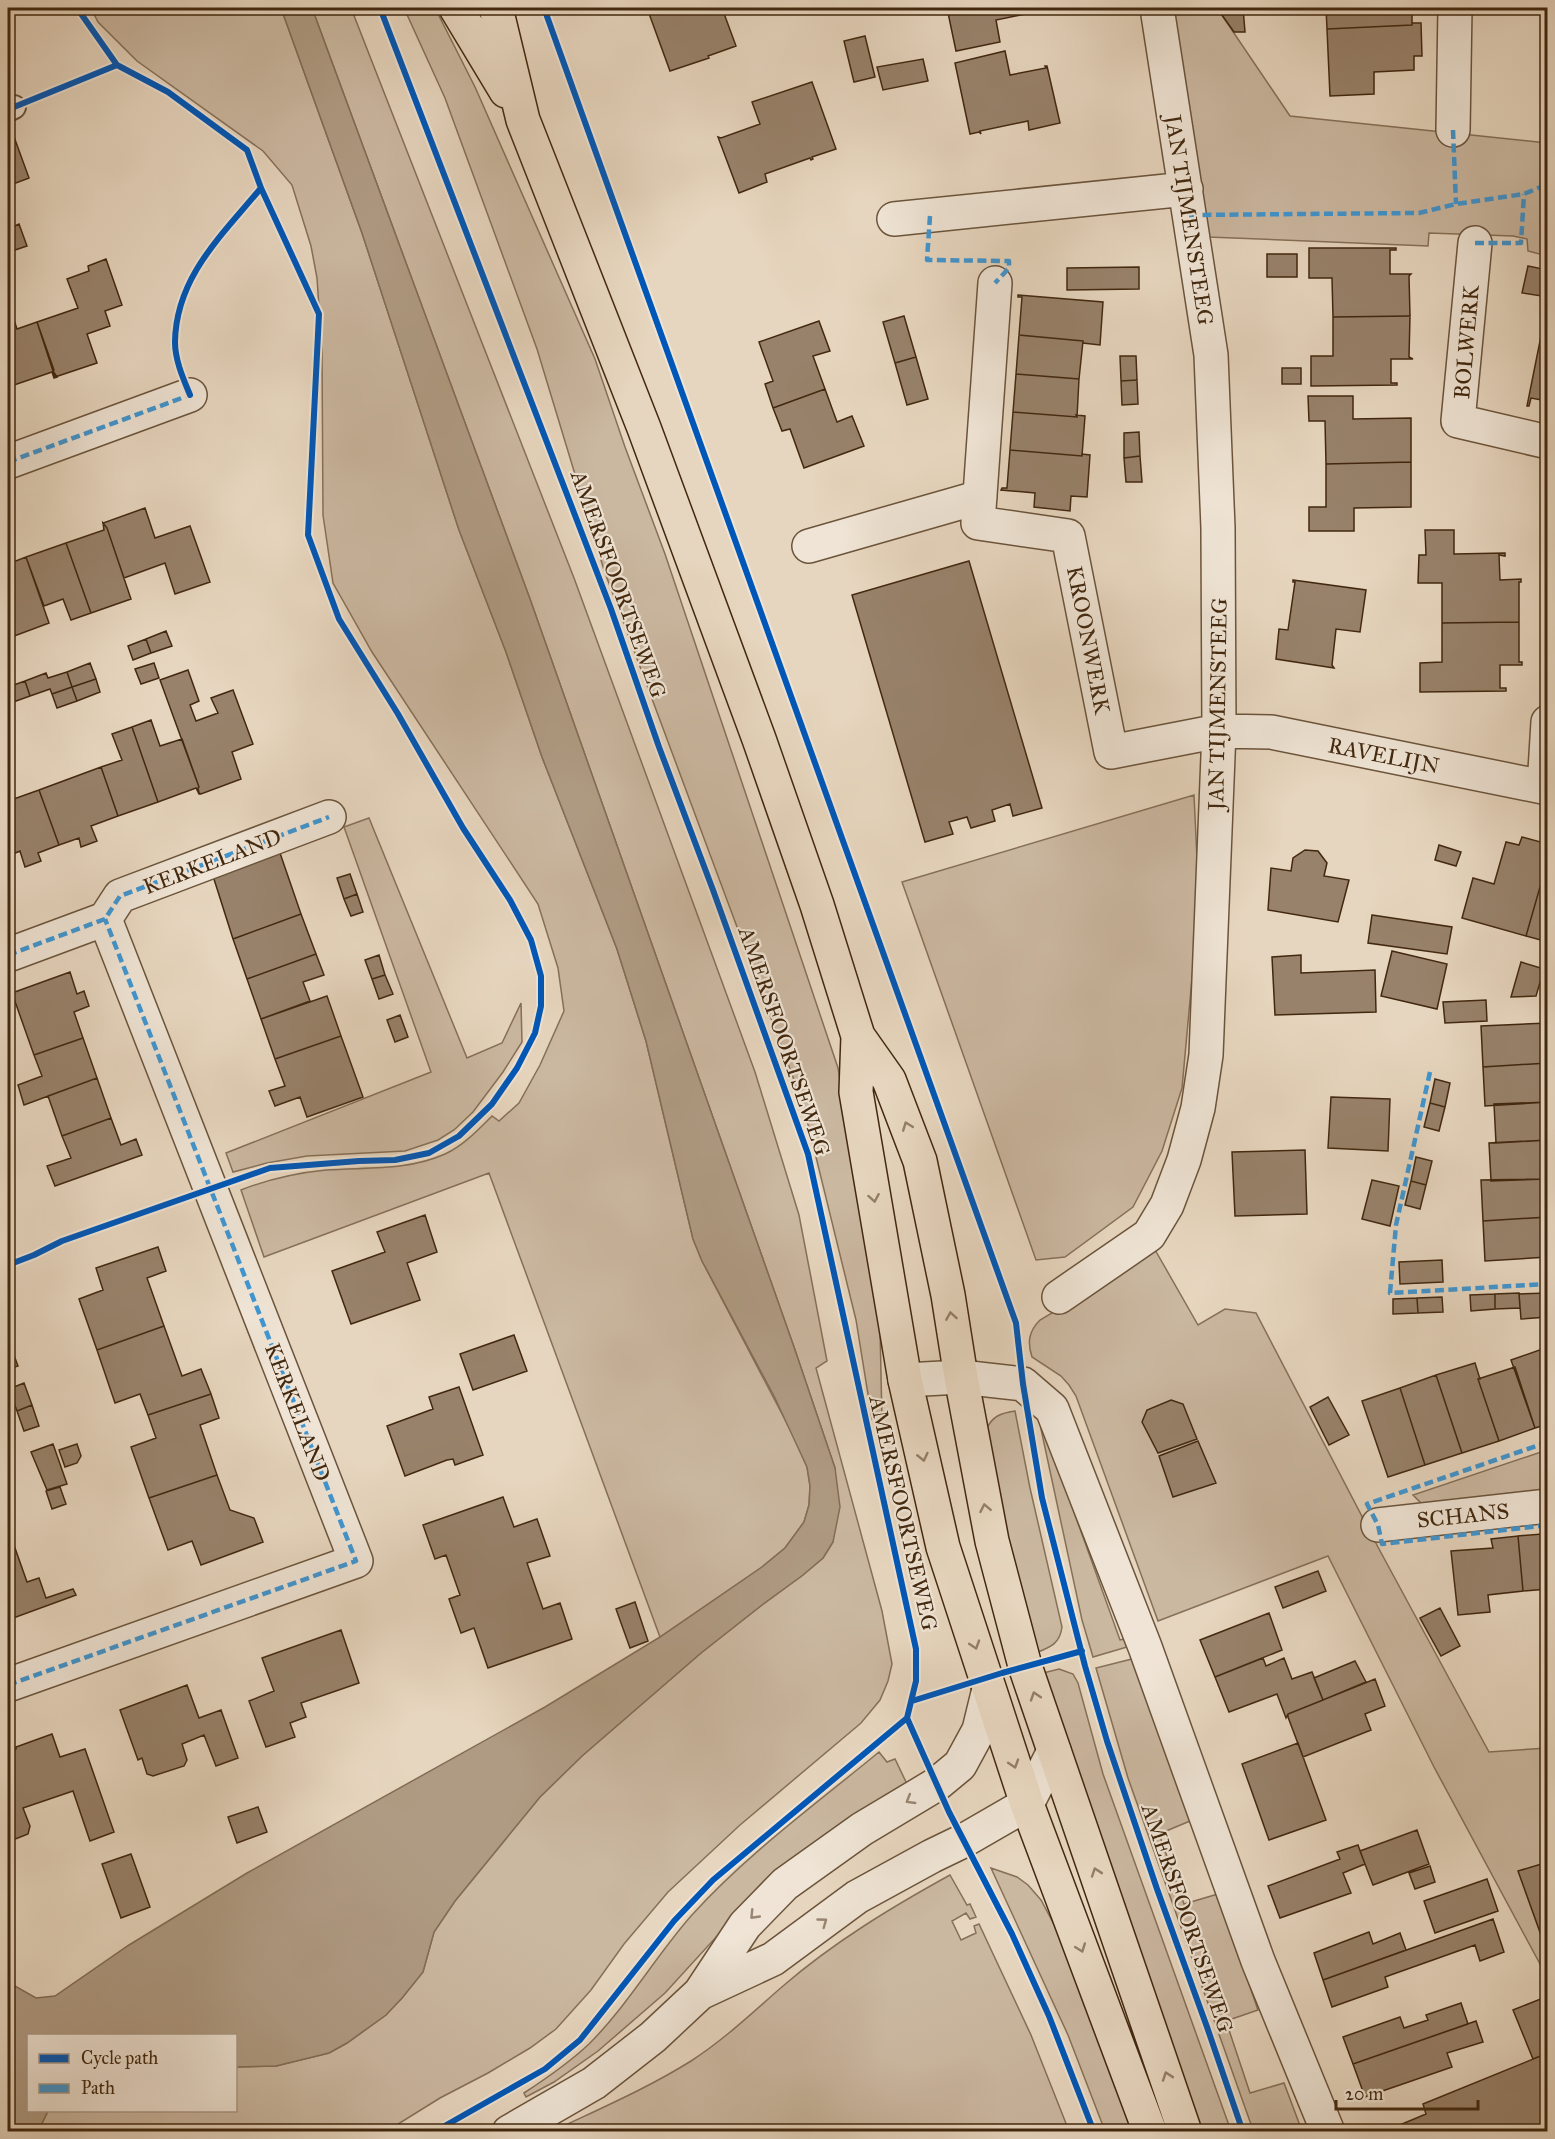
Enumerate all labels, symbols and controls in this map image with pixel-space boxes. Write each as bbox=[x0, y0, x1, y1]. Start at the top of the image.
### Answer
street label: JAN TIJMENSTEEG bbox=[1159, 111, 1219, 327]
street label: BOLWERK bbox=[1448, 282, 1485, 400]
street label: AMERSFOORTSEWEG bbox=[564, 466, 672, 702]
street label: KROONWERK bbox=[1061, 564, 1116, 718]
street label: JAN TIJMENSTEEG bbox=[1202, 597, 1233, 813]
street label: RAVELIJN bbox=[1326, 731, 1442, 780]
street label: KERKELAND bbox=[139, 823, 285, 900]
street label: AMERSFOORTSEWEG bbox=[732, 922, 836, 1159]
one-way arrow bbox=[901, 1121, 914, 1132]
one-way arrow bbox=[868, 1194, 880, 1203]
one-way arrow bbox=[946, 1311, 958, 1320]
street label: KERKELAND bbox=[259, 1339, 336, 1485]
street label: AMERSFOORTSEWEG bbox=[863, 1392, 944, 1633]
one-way arrow bbox=[915, 1452, 928, 1462]
street label: SCHANS bbox=[1416, 1497, 1511, 1534]
one-way arrow bbox=[980, 1503, 992, 1512]
one-way arrow bbox=[967, 1639, 980, 1650]
one-way arrow bbox=[1029, 1691, 1042, 1702]
one-way arrow bbox=[1007, 1758, 1019, 1769]
one-way arrow bbox=[906, 1792, 916, 1804]
street label: AMERSFOORTSEWEG bbox=[1135, 1799, 1239, 2036]
one-way arrow bbox=[1090, 1867, 1103, 1878]
one-way arrow bbox=[751, 1908, 762, 1919]
one-way arrow bbox=[816, 1919, 827, 1930]
one-way arrow bbox=[1073, 1942, 1086, 1952]
legend bbox=[27, 2034, 237, 2112]
text: Cycle path bbox=[81, 2047, 158, 2069]
one-way arrow bbox=[1162, 2071, 1174, 2082]
scale bar bbox=[1336, 2073, 1478, 2111]
text: Path bbox=[81, 2077, 115, 2099]
text: 20 m bbox=[1345, 2083, 1383, 2105]

